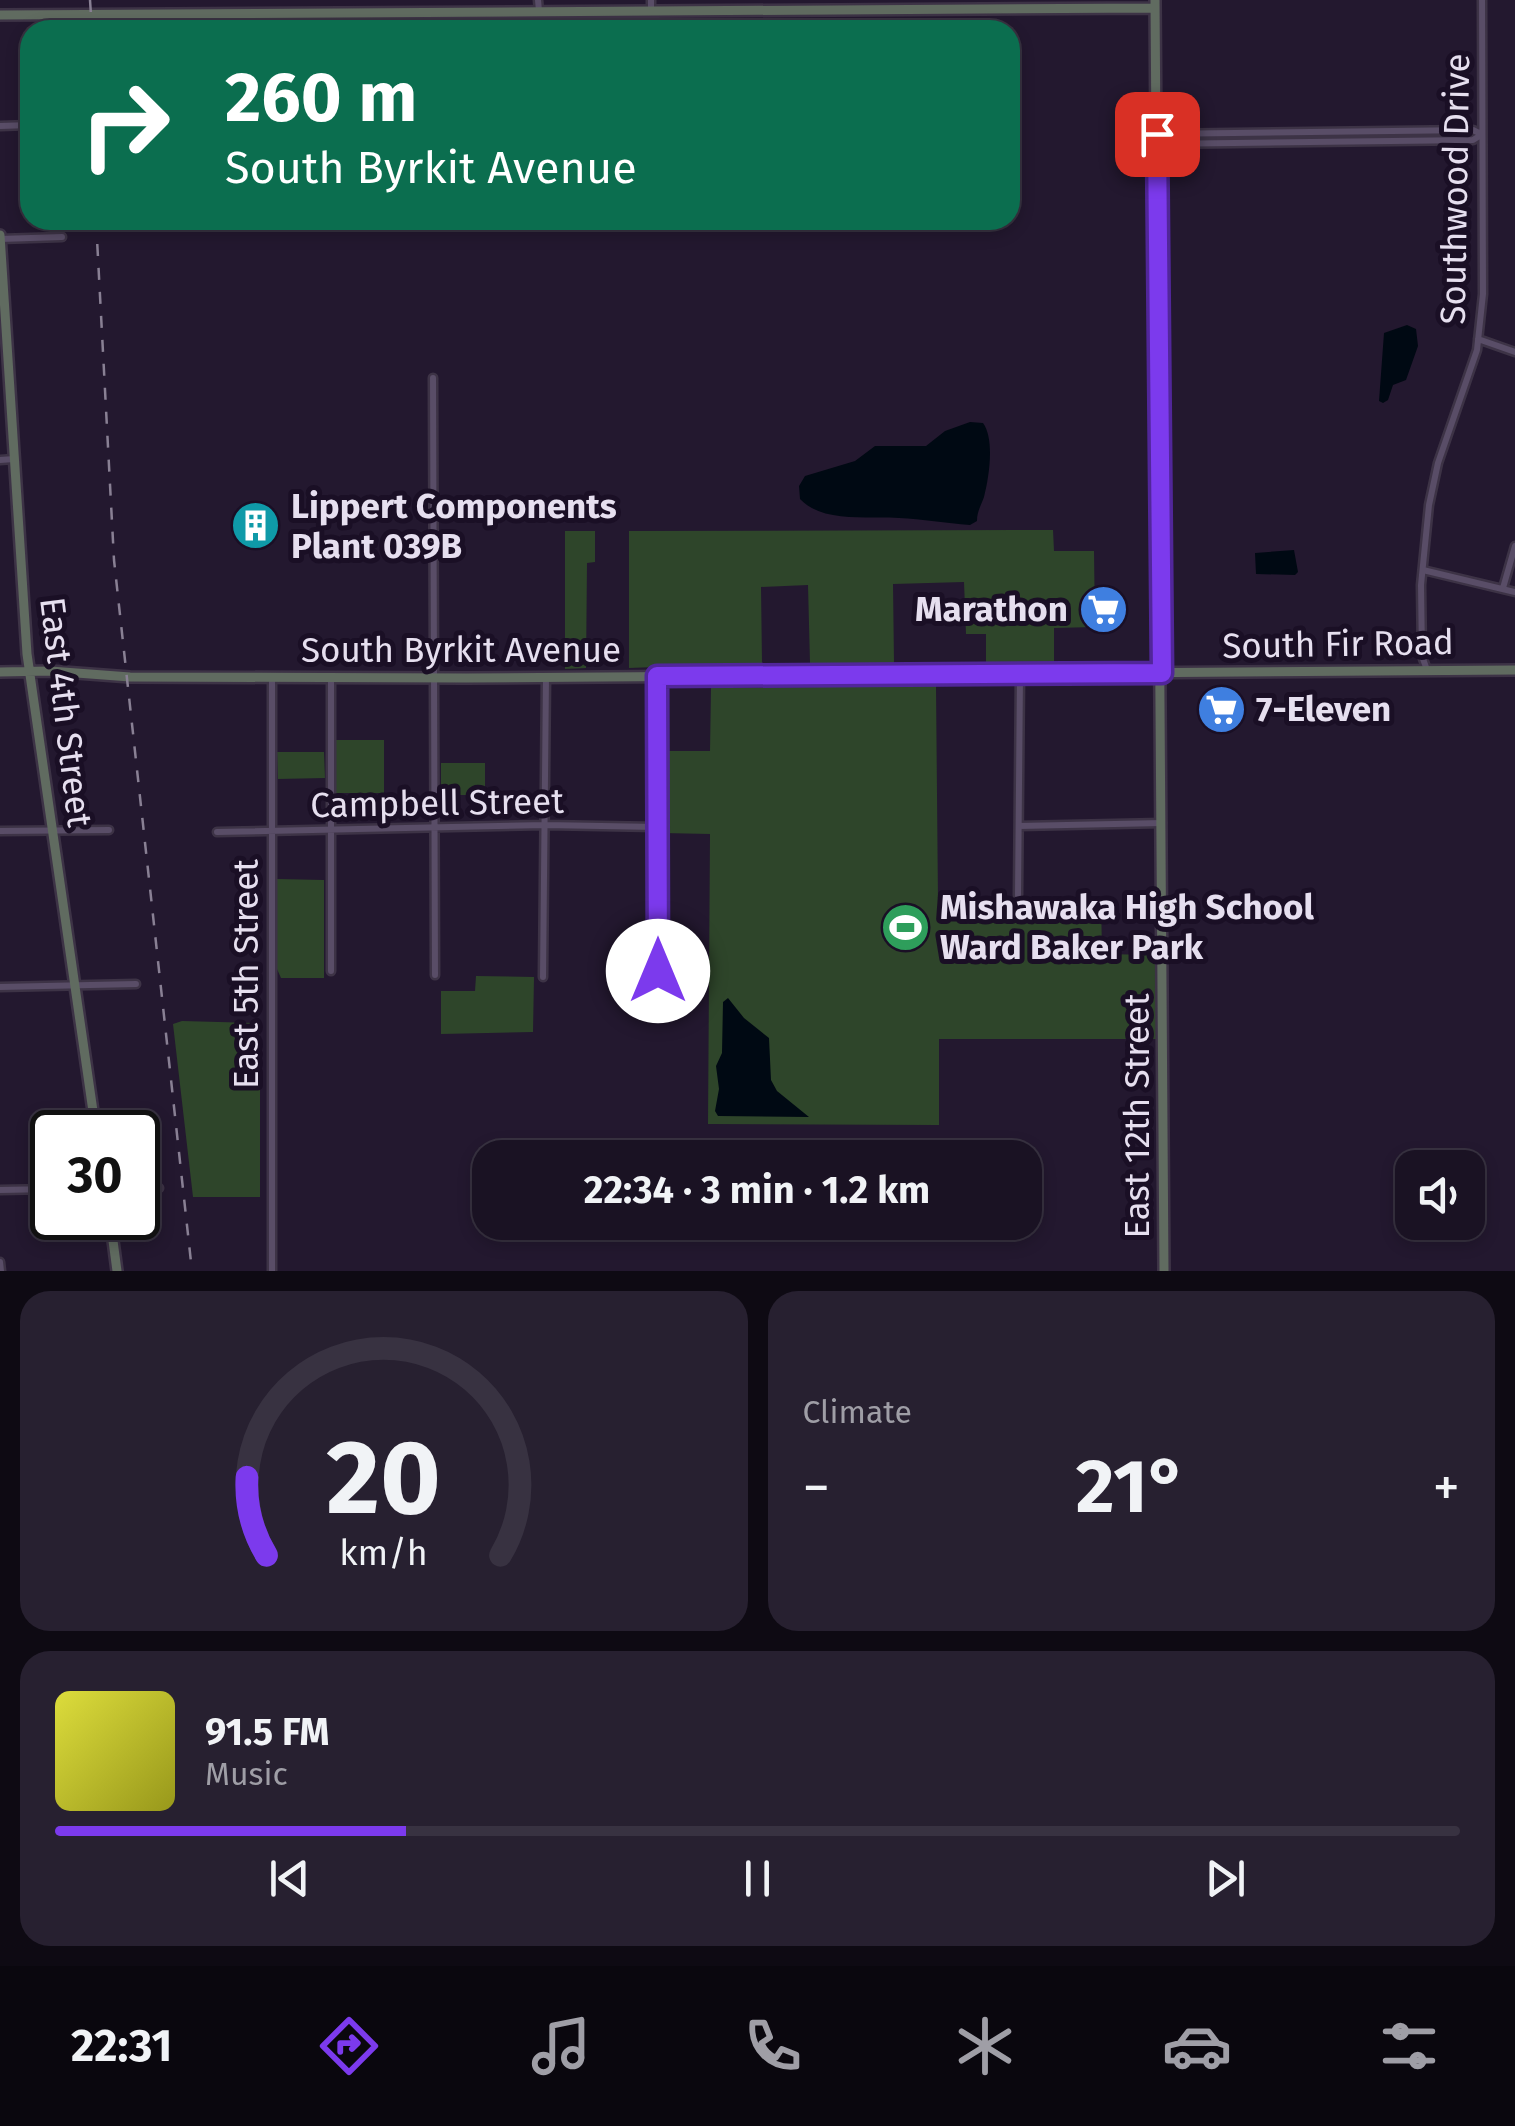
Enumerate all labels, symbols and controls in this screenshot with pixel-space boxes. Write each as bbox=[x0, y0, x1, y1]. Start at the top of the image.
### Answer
street label: Southwood Drive bbox=[1432, 53, 1478, 325]
text: 260 m bbox=[225, 56, 417, 140]
icon: right bbox=[60, 60, 190, 190]
pin bbox=[1115, 92, 1200, 177]
icon: arrive bbox=[1130, 107, 1185, 162]
text: South Byrkit Avenue bbox=[225, 141, 637, 195]
place label: Lippert Components Plant 039B bbox=[291, 485, 617, 567]
building icon: Lippert Components Plant 039B bbox=[230, 500, 282, 552]
supermarket icon: Marathon bbox=[1077, 583, 1129, 635]
place label: Marathon bbox=[915, 588, 1068, 630]
street label: East 4th Street bbox=[31, 595, 101, 830]
street label: South Fir Road bbox=[1222, 621, 1454, 667]
street label: South Byrkit Avenue bbox=[301, 629, 621, 671]
supermarket icon: 7-Eleven bbox=[1195, 683, 1247, 735]
place label: 7-Eleven bbox=[1256, 688, 1391, 730]
street label: Campbell Street bbox=[310, 780, 565, 826]
street label: East 5th Street bbox=[225, 859, 267, 1089]
place label: Mishawaka High School Ward Baker Park bbox=[940, 886, 1314, 968]
sports icon: Mishawaka High School Ward Baker Park bbox=[879, 901, 931, 953]
position arrow bbox=[606, 919, 710, 1023]
street label: East 12th Street bbox=[1116, 993, 1158, 1239]
speed limit sign: 30 bbox=[30, 1110, 160, 1240]
map controls bbox=[1395, 1150, 1485, 1240]
button: sound bbox=[1395, 1150, 1485, 1240]
text: 22:34 · 3 min · 1.2 km bbox=[584, 1167, 930, 1213]
text: Climate bbox=[803, 1393, 912, 1431]
text: 20 bbox=[326, 1416, 441, 1541]
text: 21° bbox=[1076, 1442, 1187, 1532]
text: − bbox=[803, 1455, 830, 1521]
text: + bbox=[1433, 1455, 1460, 1521]
text: km/h bbox=[340, 1532, 428, 1574]
text: 91.5 FM bbox=[205, 1709, 329, 1755]
text: Music bbox=[205, 1755, 288, 1793]
icon: previous bbox=[262, 1851, 317, 1906]
icon: pause bbox=[730, 1851, 785, 1906]
icon: next bbox=[1198, 1851, 1253, 1906]
icon: directions bbox=[314, 2011, 384, 2081]
icon: music bbox=[526, 2011, 596, 2081]
icon: phone bbox=[738, 2011, 808, 2081]
icon: climate bbox=[950, 2011, 1020, 2081]
icon: car bbox=[1162, 2011, 1232, 2081]
icon: filters bbox=[1374, 2011, 1444, 2081]
text: 22:31 bbox=[71, 2019, 172, 2073]

